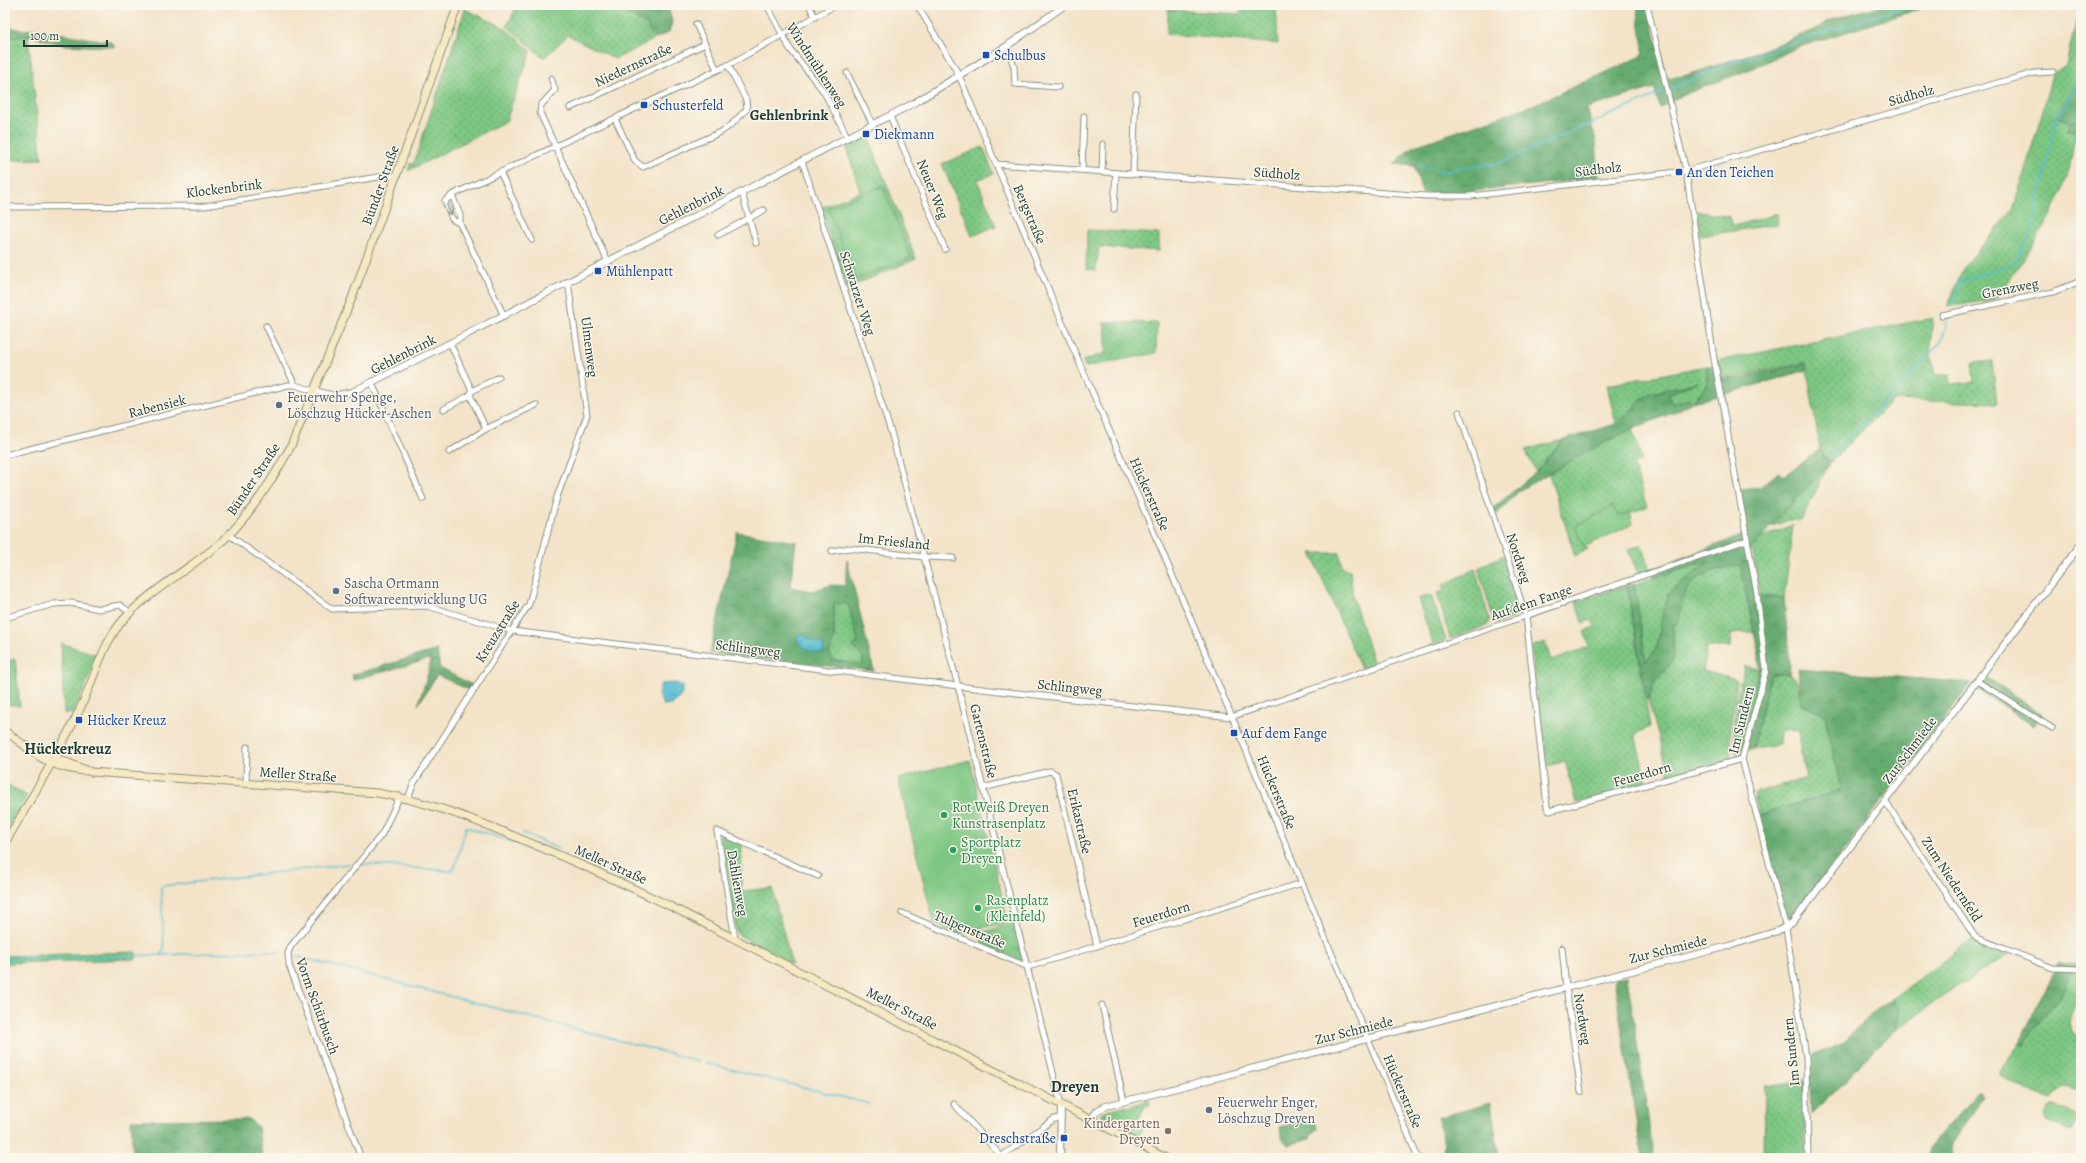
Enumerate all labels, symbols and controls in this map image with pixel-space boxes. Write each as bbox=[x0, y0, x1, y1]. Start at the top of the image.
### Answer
street label: Windmühlenweg bbox=[781, 18, 851, 112]
scale bar bbox=[24, 22, 107, 48]
text: 100 m bbox=[30, 28, 59, 44]
street label: Niedernstraße bbox=[591, 39, 675, 92]
place label: Schulbus bbox=[994, 46, 1046, 65]
marker: Schulbus bbox=[981, 50, 991, 60]
street label: Südholz bbox=[1886, 80, 1936, 111]
place label: Schusterfeld bbox=[652, 96, 724, 115]
marker: Schusterfeld bbox=[639, 100, 649, 110]
district label: Gehlenbrink bbox=[750, 105, 828, 125]
place label: Diekmann bbox=[874, 125, 935, 144]
marker: Diekmann bbox=[861, 129, 871, 139]
street label: Bünder Straße bbox=[357, 143, 404, 228]
street label: Neuer Weg bbox=[912, 156, 953, 222]
street label: Südholz bbox=[1574, 157, 1622, 182]
street label: Südholz bbox=[1253, 162, 1301, 185]
place label: An den Teichen bbox=[1686, 163, 1774, 182]
marker: An den Teichen bbox=[1674, 167, 1684, 177]
street label: Klockenbrink bbox=[185, 174, 263, 203]
street label: Gehlenbrink bbox=[655, 181, 727, 230]
street label: Bergstraße bbox=[1008, 181, 1051, 247]
one-way arrow bbox=[445, 203, 453, 215]
street label: Schwarzer Weg bbox=[835, 248, 880, 338]
place label: Mühlenpatt bbox=[606, 262, 674, 281]
marker: Mühlenpatt bbox=[593, 266, 603, 276]
street label: Grenzweg bbox=[1980, 274, 2040, 303]
street label: Ulmenweg bbox=[576, 316, 603, 379]
street label: Gehlenbrink bbox=[367, 330, 439, 379]
place label: Feuerwehr Spenge, Löschzug Hücker-Aschen bbox=[287, 388, 432, 423]
street label: Rabensiek bbox=[126, 390, 188, 423]
marker: Feuerwehr Spenge, Löschzug Hücker-Aschen bbox=[274, 400, 284, 410]
street label: Bünder Straße bbox=[222, 439, 285, 519]
street label: Hückerstraße bbox=[1125, 454, 1174, 534]
street label: Im Friesland bbox=[857, 528, 932, 555]
street label: Nordweg bbox=[1501, 530, 1536, 586]
place label: Sascha Ortmann Softwareentwicklung UG bbox=[344, 574, 487, 609]
street label: Auf dem Fange bbox=[1487, 580, 1574, 626]
marker: Sascha Ortmann Softwareentwicklung UG bbox=[331, 586, 341, 596]
street label: Kreuzstraße bbox=[471, 596, 524, 666]
street label: Schlingweg bbox=[714, 635, 782, 662]
street label: Schlingweg bbox=[1036, 675, 1103, 700]
street label: Im Sundern bbox=[1724, 684, 1759, 756]
street label: Gartenstraße bbox=[965, 702, 1002, 780]
place label: Hücker Kreuz bbox=[87, 711, 166, 730]
street label: Zur Schmiede bbox=[1878, 713, 1941, 788]
marker: Hücker Kreuz bbox=[74, 715, 84, 725]
place label: Auf dem Fange bbox=[1241, 724, 1327, 743]
marker: Auf dem Fange bbox=[1229, 728, 1239, 738]
district label: Hückerkreuz bbox=[24, 738, 112, 760]
street label: Hückerstraße bbox=[1252, 752, 1301, 832]
street label: Feuerdorn bbox=[1611, 757, 1674, 792]
street label: Meller Straße bbox=[259, 762, 337, 787]
street label: Erikastraße bbox=[1063, 786, 1096, 856]
place label: Rot Weiß Dreyen Kunstrasenplatz bbox=[952, 798, 1049, 833]
marker: Rot Weiß Dreyen Kunstrasenplatz bbox=[939, 810, 949, 820]
place label: Sportplatz Dreyen bbox=[961, 833, 1021, 868]
street label: Zum Niedernfeld bbox=[1917, 833, 1987, 926]
street label: Meller Straße bbox=[572, 840, 650, 889]
marker: Sportplatz Dreyen bbox=[948, 845, 958, 855]
street label: Dahlienweg bbox=[722, 848, 753, 918]
place label: Rasenplatz (Kleinfeld) bbox=[986, 891, 1049, 926]
street label: Feuerdorn bbox=[1130, 897, 1193, 932]
marker: Rasenplatz (Kleinfeld) bbox=[973, 903, 983, 913]
street label: Tulpenstraße bbox=[931, 906, 1009, 953]
street label: Zur Schmiede bbox=[1627, 931, 1709, 968]
street label: Vorm Schürbusch bbox=[291, 954, 344, 1058]
street label: Meller Straße bbox=[863, 982, 941, 1034]
street label: Nordweg bbox=[1569, 992, 1596, 1046]
street label: Zur Schmiede bbox=[1313, 1012, 1395, 1049]
street label: Im Sundern bbox=[1778, 1016, 1805, 1087]
street label: Hückerstraße bbox=[1378, 1051, 1427, 1131]
district label: Dreyen bbox=[1051, 1076, 1099, 1098]
place label: Feuerwehr Enger, Löschzug Dreyen bbox=[1217, 1093, 1318, 1128]
marker: Feuerwehr Enger, Löschzug Dreyen bbox=[1204, 1105, 1214, 1115]
place label: Kindergarten Dreyen bbox=[1083, 1114, 1160, 1149]
marker: Kindergarten Dreyen bbox=[1163, 1126, 1173, 1136]
place label: Dreschstraße bbox=[979, 1129, 1056, 1148]
marker: Dreschstraße bbox=[1059, 1133, 1069, 1143]

